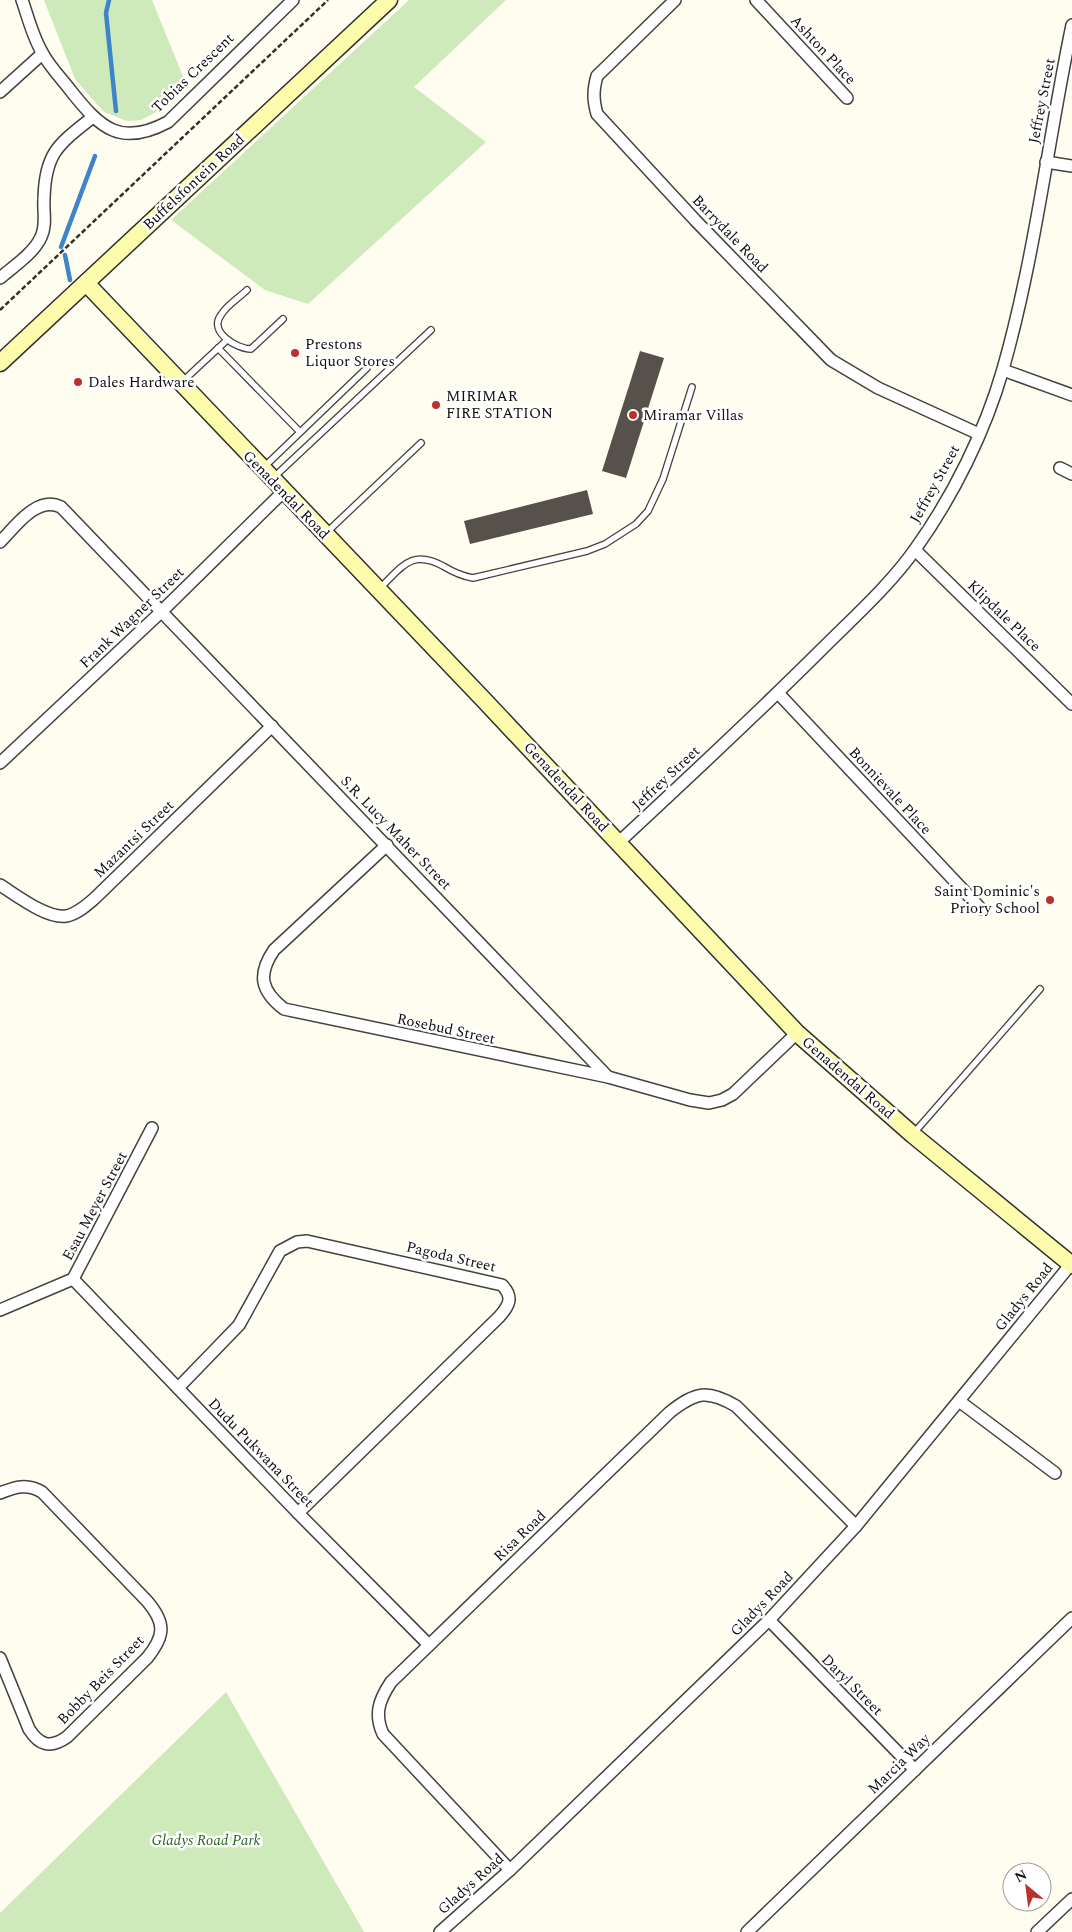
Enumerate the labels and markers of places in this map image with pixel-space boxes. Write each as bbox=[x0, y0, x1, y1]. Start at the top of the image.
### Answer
place label: Prestons Liquor Stores bbox=[305, 333, 395, 373]
marker: Prestons Liquor Stores bbox=[289, 347, 301, 359]
place label: Dales Hardware bbox=[88, 371, 194, 394]
marker: Dales Hardware bbox=[72, 376, 84, 388]
place label: MIRIMAR FIRE STATION bbox=[446, 385, 553, 425]
marker: MIRIMAR FIRE STATION bbox=[430, 399, 442, 411]
place label: Miramar Villas bbox=[643, 404, 744, 427]
marker: Miramar Villas bbox=[627, 409, 639, 421]
place label: Saint Dominic's Priory School bbox=[934, 880, 1040, 920]
marker: Saint Dominic's Priory School bbox=[1044, 894, 1056, 906]

